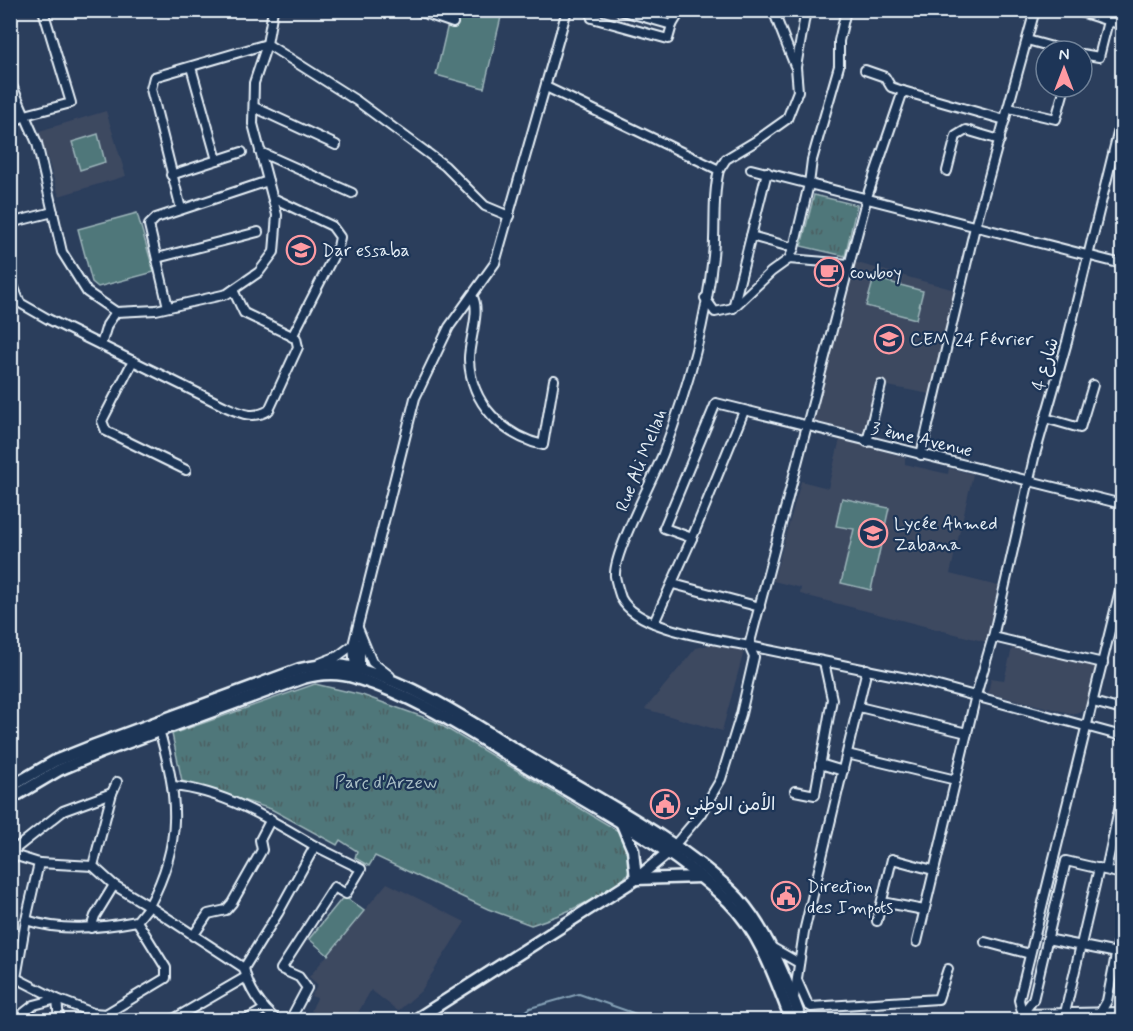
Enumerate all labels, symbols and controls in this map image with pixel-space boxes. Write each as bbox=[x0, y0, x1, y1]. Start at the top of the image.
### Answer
north arrow bbox=[1034, 39, 1094, 99]
text: N bbox=[1059, 45, 1069, 66]
school or university icon: Dar essaba bbox=[285, 234, 317, 266]
place label: Dar essaba bbox=[322, 239, 410, 263]
cafe icon: cowboy bbox=[813, 256, 845, 288]
place label: cowboy bbox=[850, 261, 902, 285]
school or university icon: CEM 24 Février bbox=[873, 323, 905, 355]
place label: CEM 24 Février bbox=[910, 328, 1034, 352]
street label: شارع 4 bbox=[1027, 335, 1065, 394]
street label: Rue Ali Mellah bbox=[610, 405, 673, 515]
street label: 3 ème Avenue bbox=[869, 417, 975, 463]
place label: Lycée Ahmed Zabana bbox=[894, 512, 998, 557]
school or university icon: Lycée Ahmed Zabana bbox=[857, 517, 889, 549]
park label: Parc d'Arzew bbox=[335, 771, 437, 795]
public building icon: الأمن الوطني bbox=[649, 788, 681, 820]
place label: الأمن الوطني bbox=[686, 792, 775, 820]
place label: Direction des Impots bbox=[807, 875, 893, 920]
public building icon: Direction des Impots bbox=[770, 880, 802, 912]

